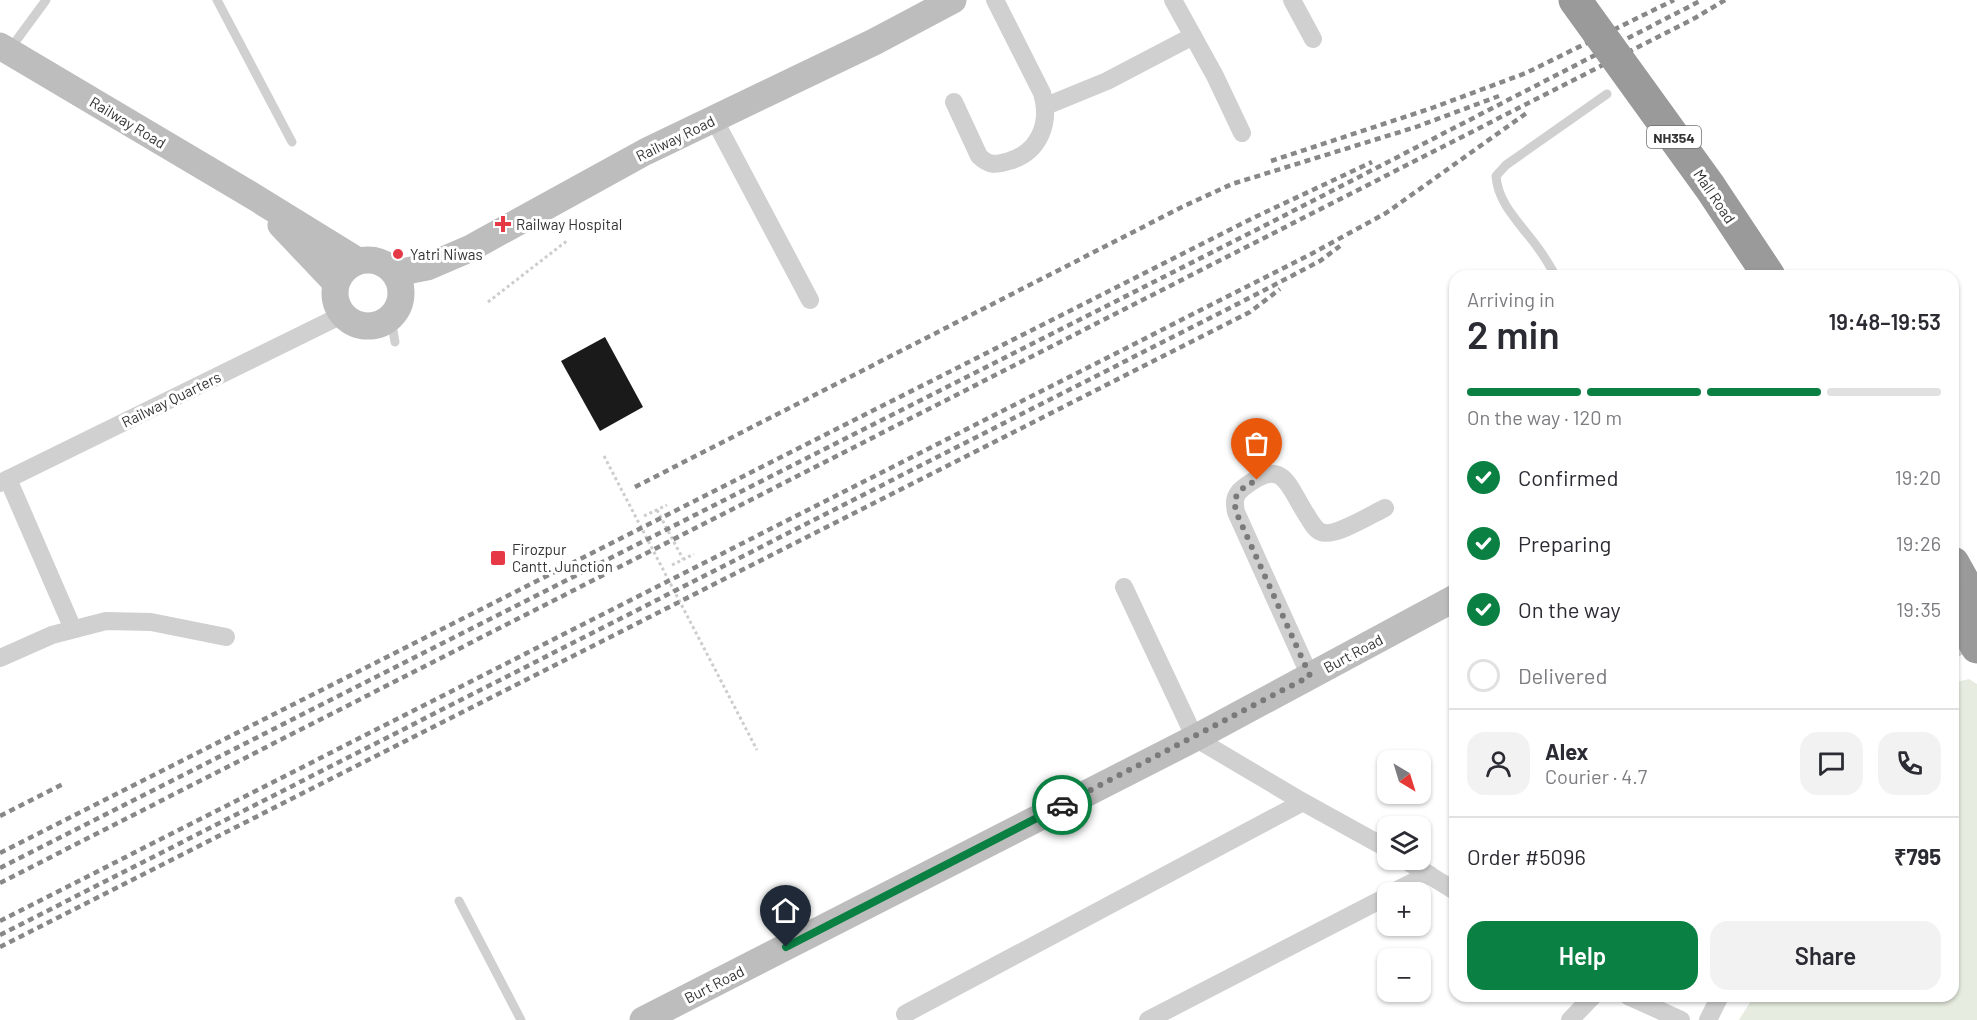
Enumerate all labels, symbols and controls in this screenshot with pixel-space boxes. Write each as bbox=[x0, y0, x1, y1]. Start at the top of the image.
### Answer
street label: Railway Road bbox=[87, 92, 169, 152]
street label: Railway Road bbox=[633, 111, 717, 165]
road number: NH354 bbox=[1647, 126, 1701, 148]
street label: Mall Road bbox=[1690, 165, 1740, 227]
marker: Railway Hospital bbox=[494, 215, 512, 233]
place label: Railway Hospital bbox=[516, 215, 622, 233]
place label: Yatri Niwas bbox=[410, 245, 483, 263]
marker: Yatri Niwas bbox=[391, 247, 405, 261]
text: Arriving in bbox=[1467, 287, 1555, 311]
text: 19:48–19:53 bbox=[1828, 308, 1941, 334]
text: 2 min bbox=[1467, 310, 1560, 357]
street label: Railway Quarters bbox=[118, 367, 224, 431]
text: On the way · 120 m bbox=[1467, 405, 1622, 429]
pin bbox=[1231, 418, 1282, 480]
icon: bag bbox=[1240, 427, 1273, 460]
icon: check bbox=[1467, 461, 1500, 494]
text: Confirmed bbox=[1518, 464, 1618, 490]
text: 19:20 bbox=[1895, 465, 1941, 489]
icon: check bbox=[1467, 527, 1500, 560]
text: Preparing bbox=[1518, 530, 1611, 556]
text: 19:26 bbox=[1896, 531, 1941, 555]
place label: Firozpur Cantt. Junction bbox=[512, 540, 613, 575]
marker: Firozpur Cantt. Junction bbox=[489, 549, 507, 567]
icon: check bbox=[1467, 593, 1500, 626]
text: On the way bbox=[1518, 596, 1621, 622]
text: 19:35 bbox=[1896, 597, 1941, 621]
street label: Burt Road bbox=[1320, 630, 1386, 676]
text: Delivered bbox=[1518, 662, 1607, 688]
button: person bbox=[1467, 732, 1530, 795]
button: chat bbox=[1800, 732, 1863, 795]
button: phone bbox=[1878, 732, 1941, 795]
text: Alex bbox=[1545, 738, 1588, 764]
north arrow bbox=[1377, 750, 1431, 804]
map controls bbox=[1377, 750, 1431, 1002]
text: Courier · 4.7 bbox=[1545, 764, 1647, 788]
courier bbox=[1032, 775, 1092, 835]
icon: car bbox=[1046, 789, 1079, 822]
button: layers bbox=[1377, 816, 1431, 870]
text: Order #5096 bbox=[1467, 843, 1586, 869]
text: ₹795 bbox=[1894, 843, 1941, 869]
button: + bbox=[1377, 882, 1431, 936]
pin bbox=[760, 885, 811, 947]
icon: home bbox=[769, 894, 802, 927]
button: Help bbox=[1467, 921, 1698, 990]
button: Share bbox=[1710, 921, 1941, 990]
button: − bbox=[1377, 948, 1431, 1002]
street label: Burt Road bbox=[681, 961, 747, 1007]

